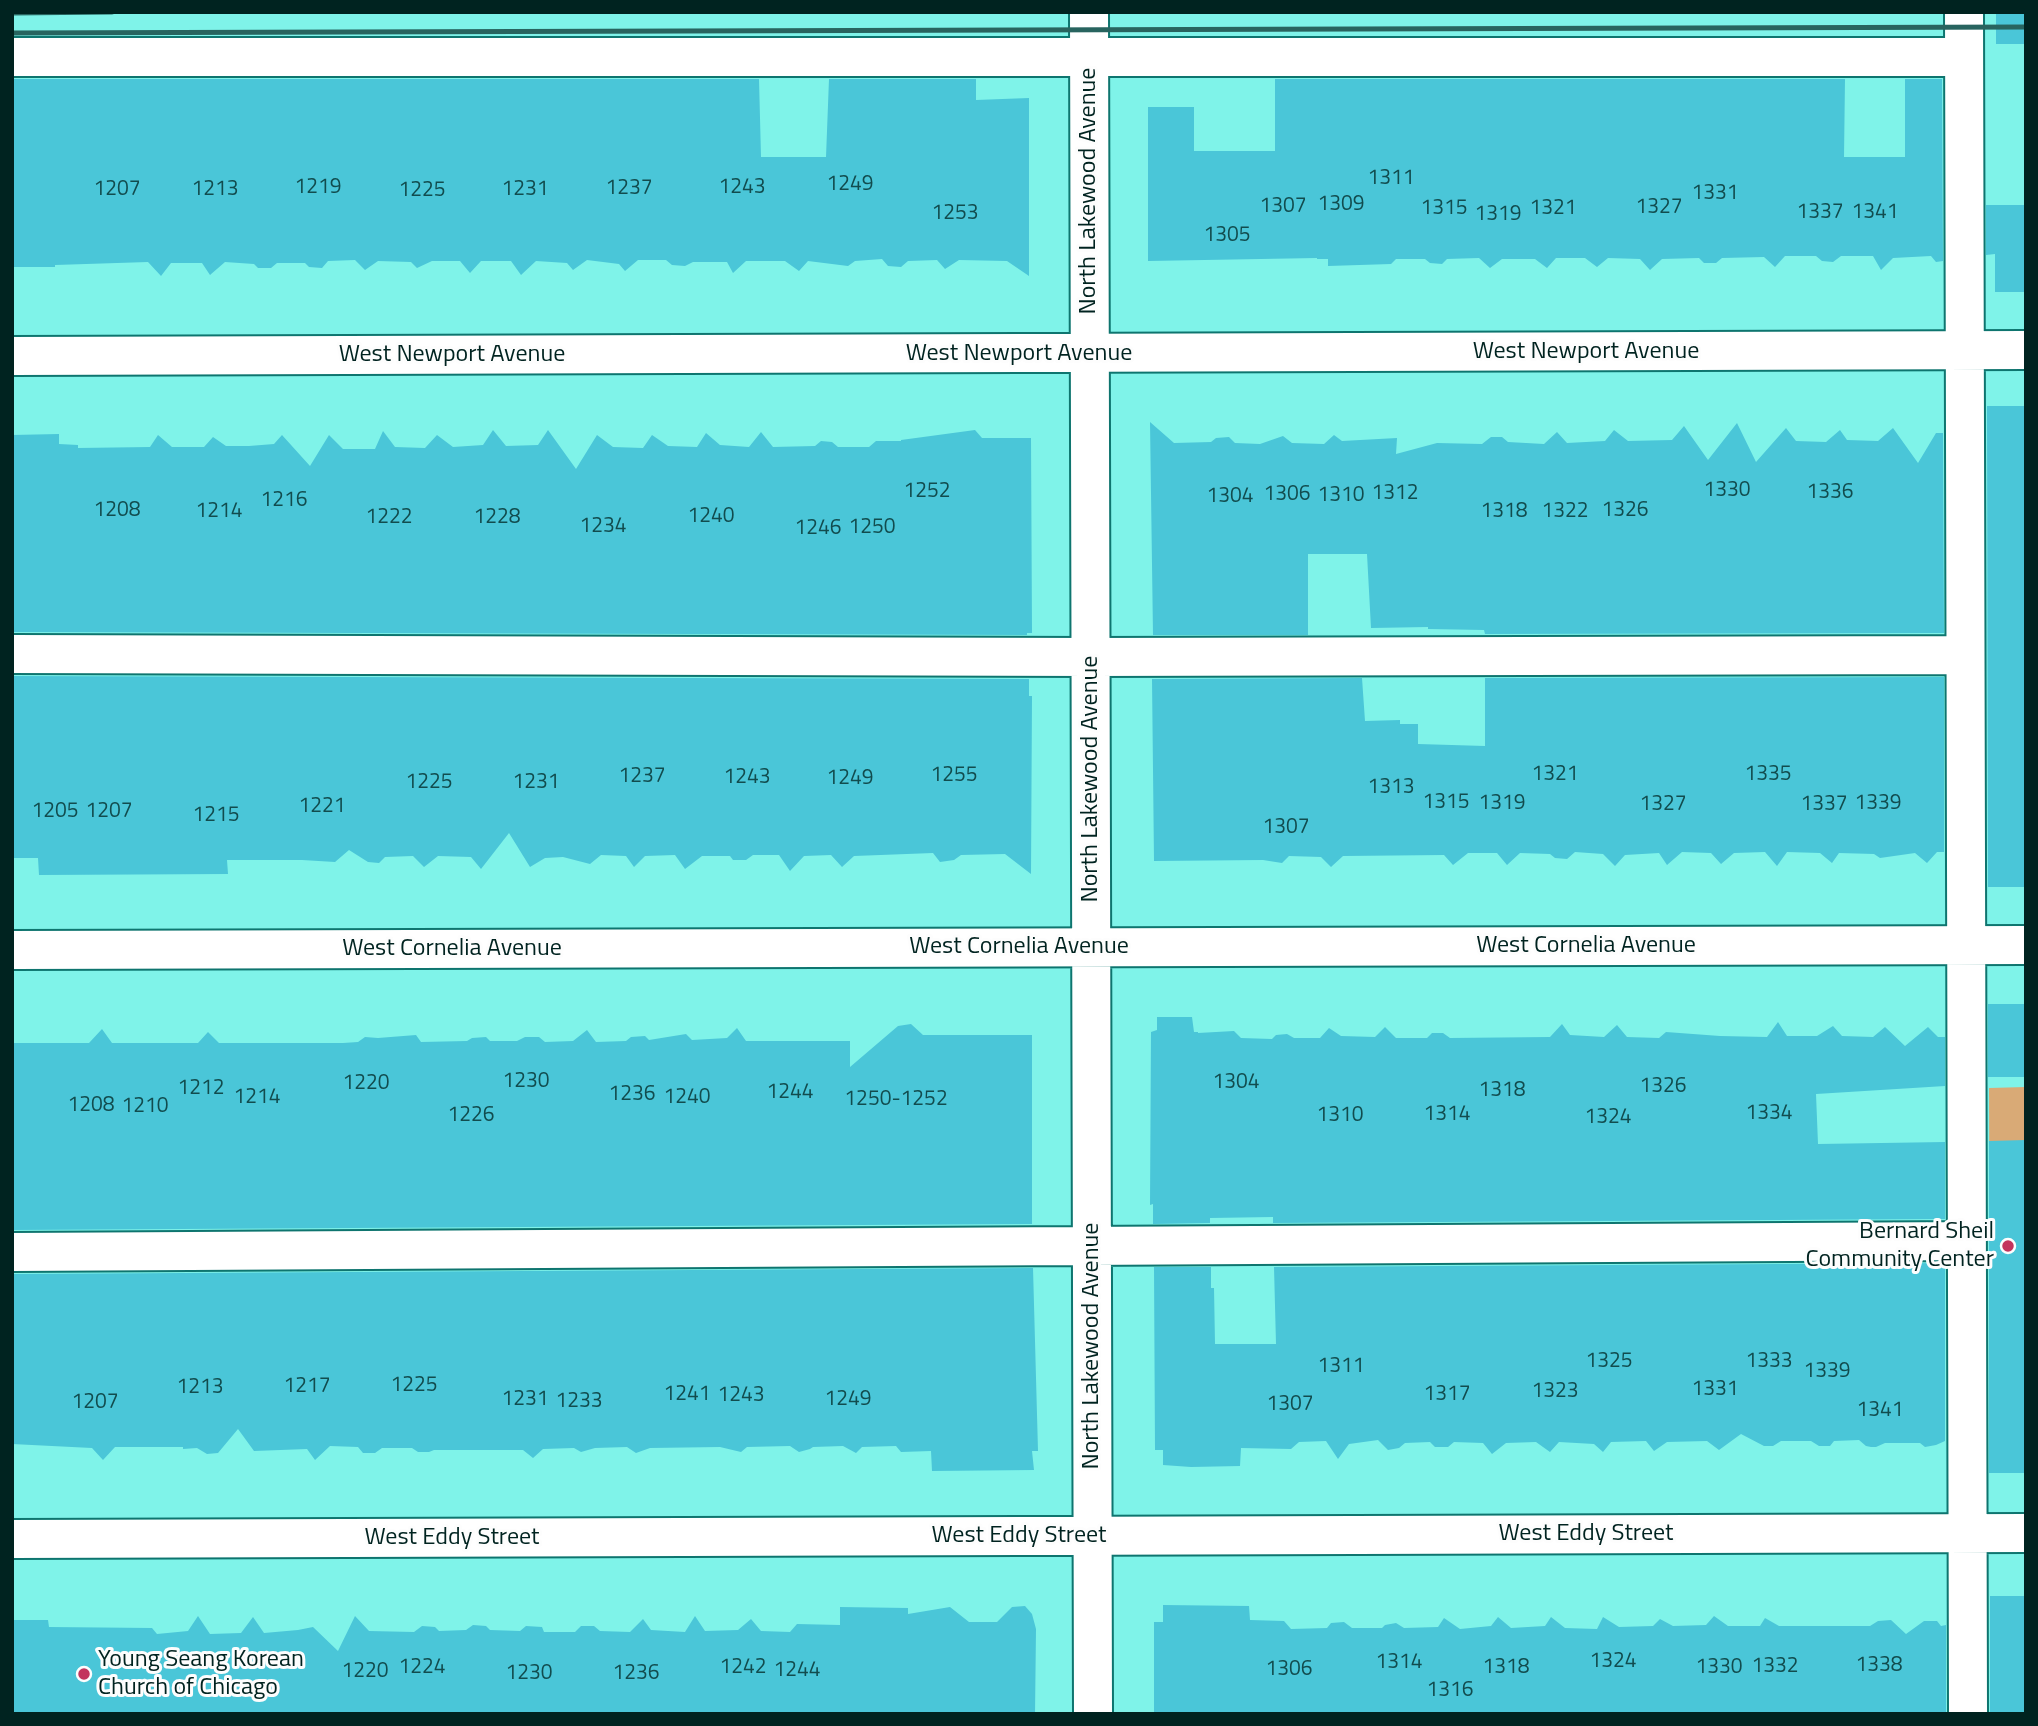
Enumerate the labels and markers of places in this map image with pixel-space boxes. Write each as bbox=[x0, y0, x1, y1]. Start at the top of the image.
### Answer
place label: Bernard Sheil Community Center bbox=[1806, 1218, 1994, 1274]
marker: Bernard Sheil Community Center bbox=[2000, 1238, 2016, 1254]
place label: Young Seang Korean Church of Chicago bbox=[98, 1646, 304, 1702]
marker: Young Seang Korean Church of Chicago bbox=[76, 1666, 92, 1682]

